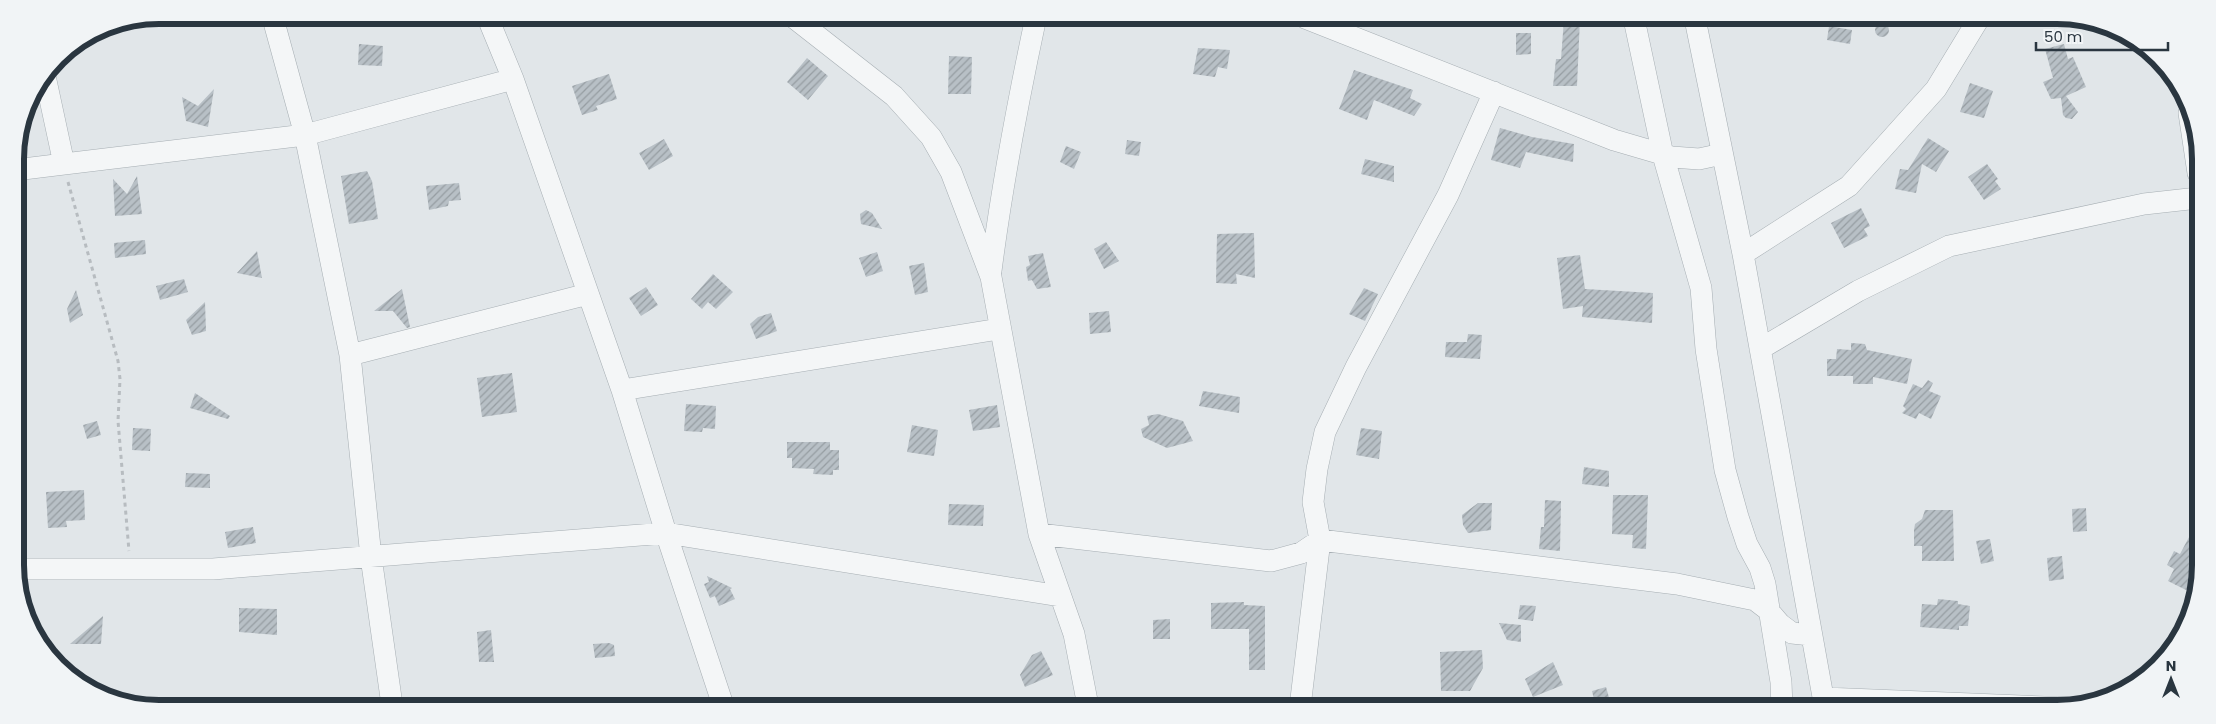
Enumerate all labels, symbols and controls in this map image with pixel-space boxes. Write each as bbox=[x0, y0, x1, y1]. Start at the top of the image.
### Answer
scale bar bbox=[2036, 20, 2168, 52]
text: 50 m bbox=[2044, 26, 2082, 47]
north arrow bbox=[2146, 654, 2196, 704]
text: N bbox=[2166, 656, 2176, 676]

